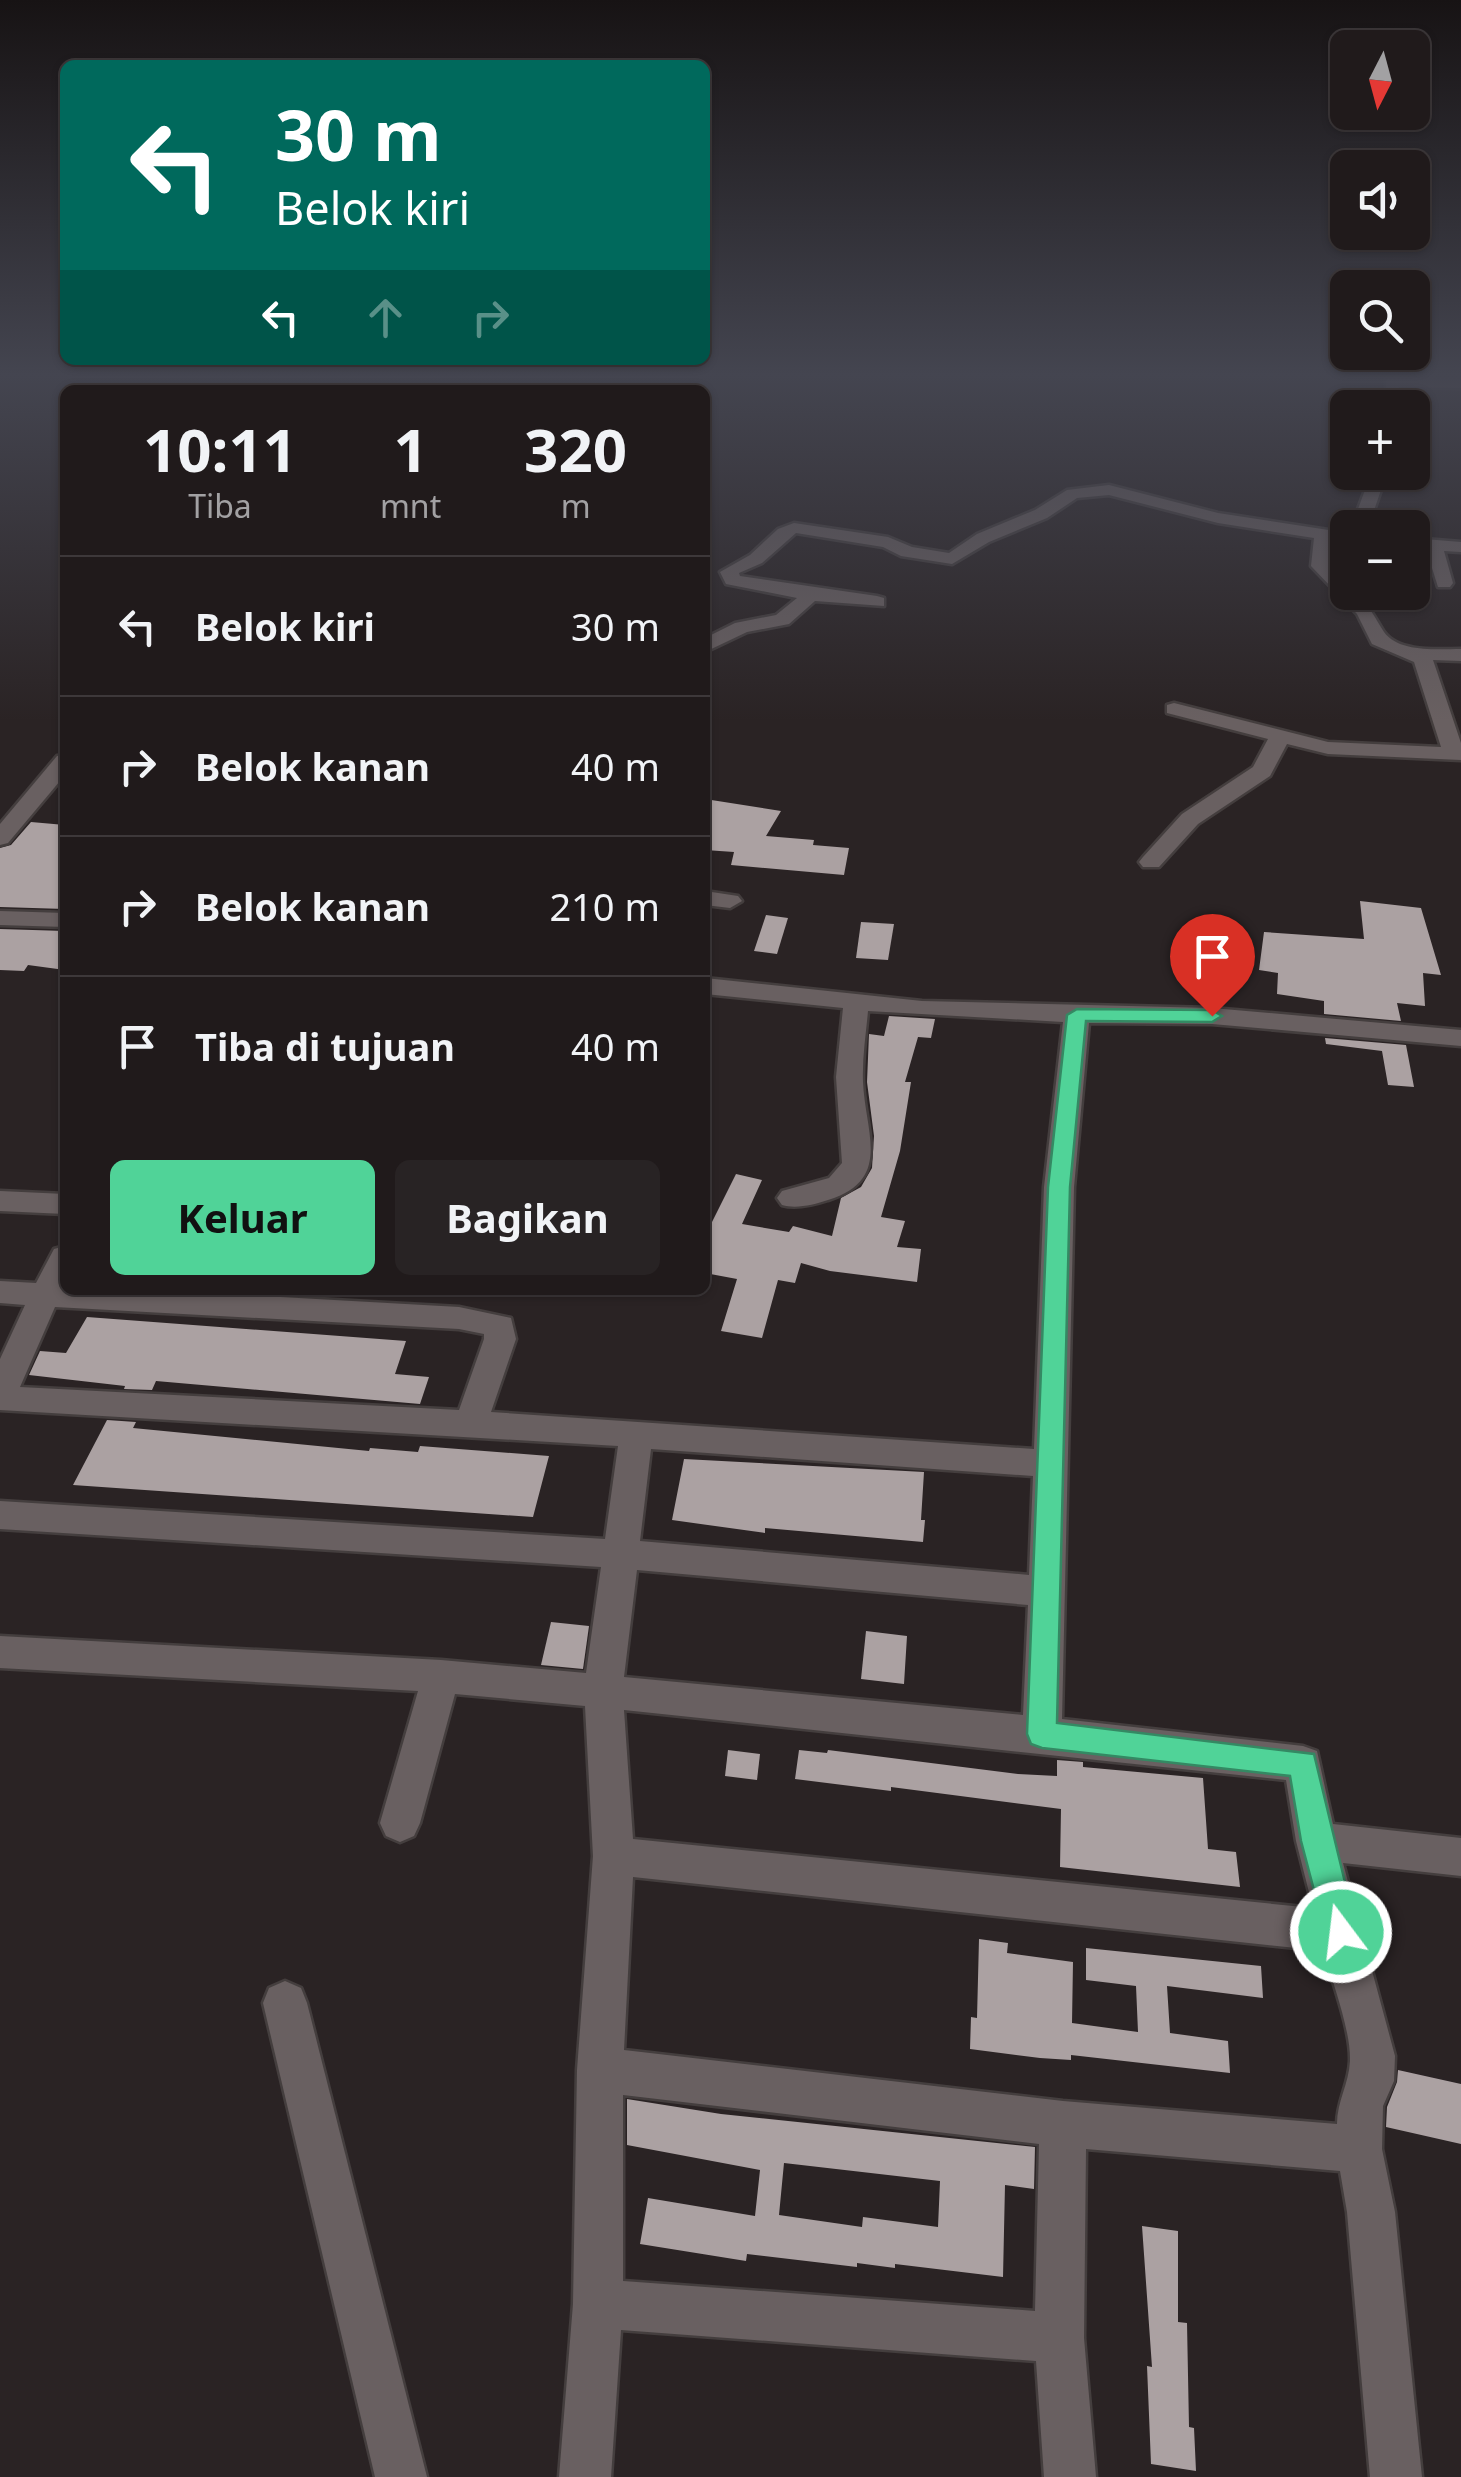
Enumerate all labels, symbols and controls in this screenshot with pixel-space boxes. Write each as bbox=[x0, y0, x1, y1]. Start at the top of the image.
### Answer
north arrow bbox=[1330, 30, 1430, 130]
map controls bbox=[1330, 30, 1430, 610]
text: 30 m bbox=[275, 86, 442, 182]
icon: left bbox=[110, 100, 240, 230]
button: sound bbox=[1330, 150, 1430, 250]
text: Belok kiri bbox=[275, 177, 470, 238]
button: search bbox=[1330, 270, 1430, 370]
icon: left bbox=[253, 290, 308, 345]
icon: ahead bbox=[358, 290, 413, 345]
icon: right bbox=[463, 290, 518, 345]
button: + bbox=[1330, 390, 1430, 490]
text: 10:11 bbox=[143, 408, 297, 490]
text: 1 bbox=[393, 408, 428, 490]
text: 320 bbox=[524, 408, 627, 490]
text: Tiba bbox=[188, 484, 252, 527]
text: mnt bbox=[380, 484, 441, 527]
text: m bbox=[561, 484, 591, 527]
button: − bbox=[1330, 510, 1430, 610]
icon: left bbox=[110, 599, 165, 654]
text: Belok kiri bbox=[195, 600, 375, 652]
text: 30 m bbox=[571, 600, 660, 652]
icon: right bbox=[110, 739, 165, 794]
text: Belok kanan bbox=[195, 740, 430, 792]
text: 40 m bbox=[571, 740, 660, 792]
icon: right bbox=[110, 879, 165, 934]
text: Belok kanan bbox=[195, 880, 430, 932]
text: 210 m bbox=[549, 880, 660, 932]
pin bbox=[1170, 914, 1255, 1017]
icon: arrive bbox=[1185, 929, 1240, 984]
icon: arrive bbox=[110, 1019, 165, 1074]
text: Tiba di tujuan bbox=[195, 1020, 455, 1072]
text: 40 m bbox=[571, 1020, 660, 1072]
button: Keluar bbox=[110, 1160, 375, 1275]
button: Bagikan bbox=[395, 1160, 660, 1275]
position arrow bbox=[1289, 1880, 1393, 1984]

